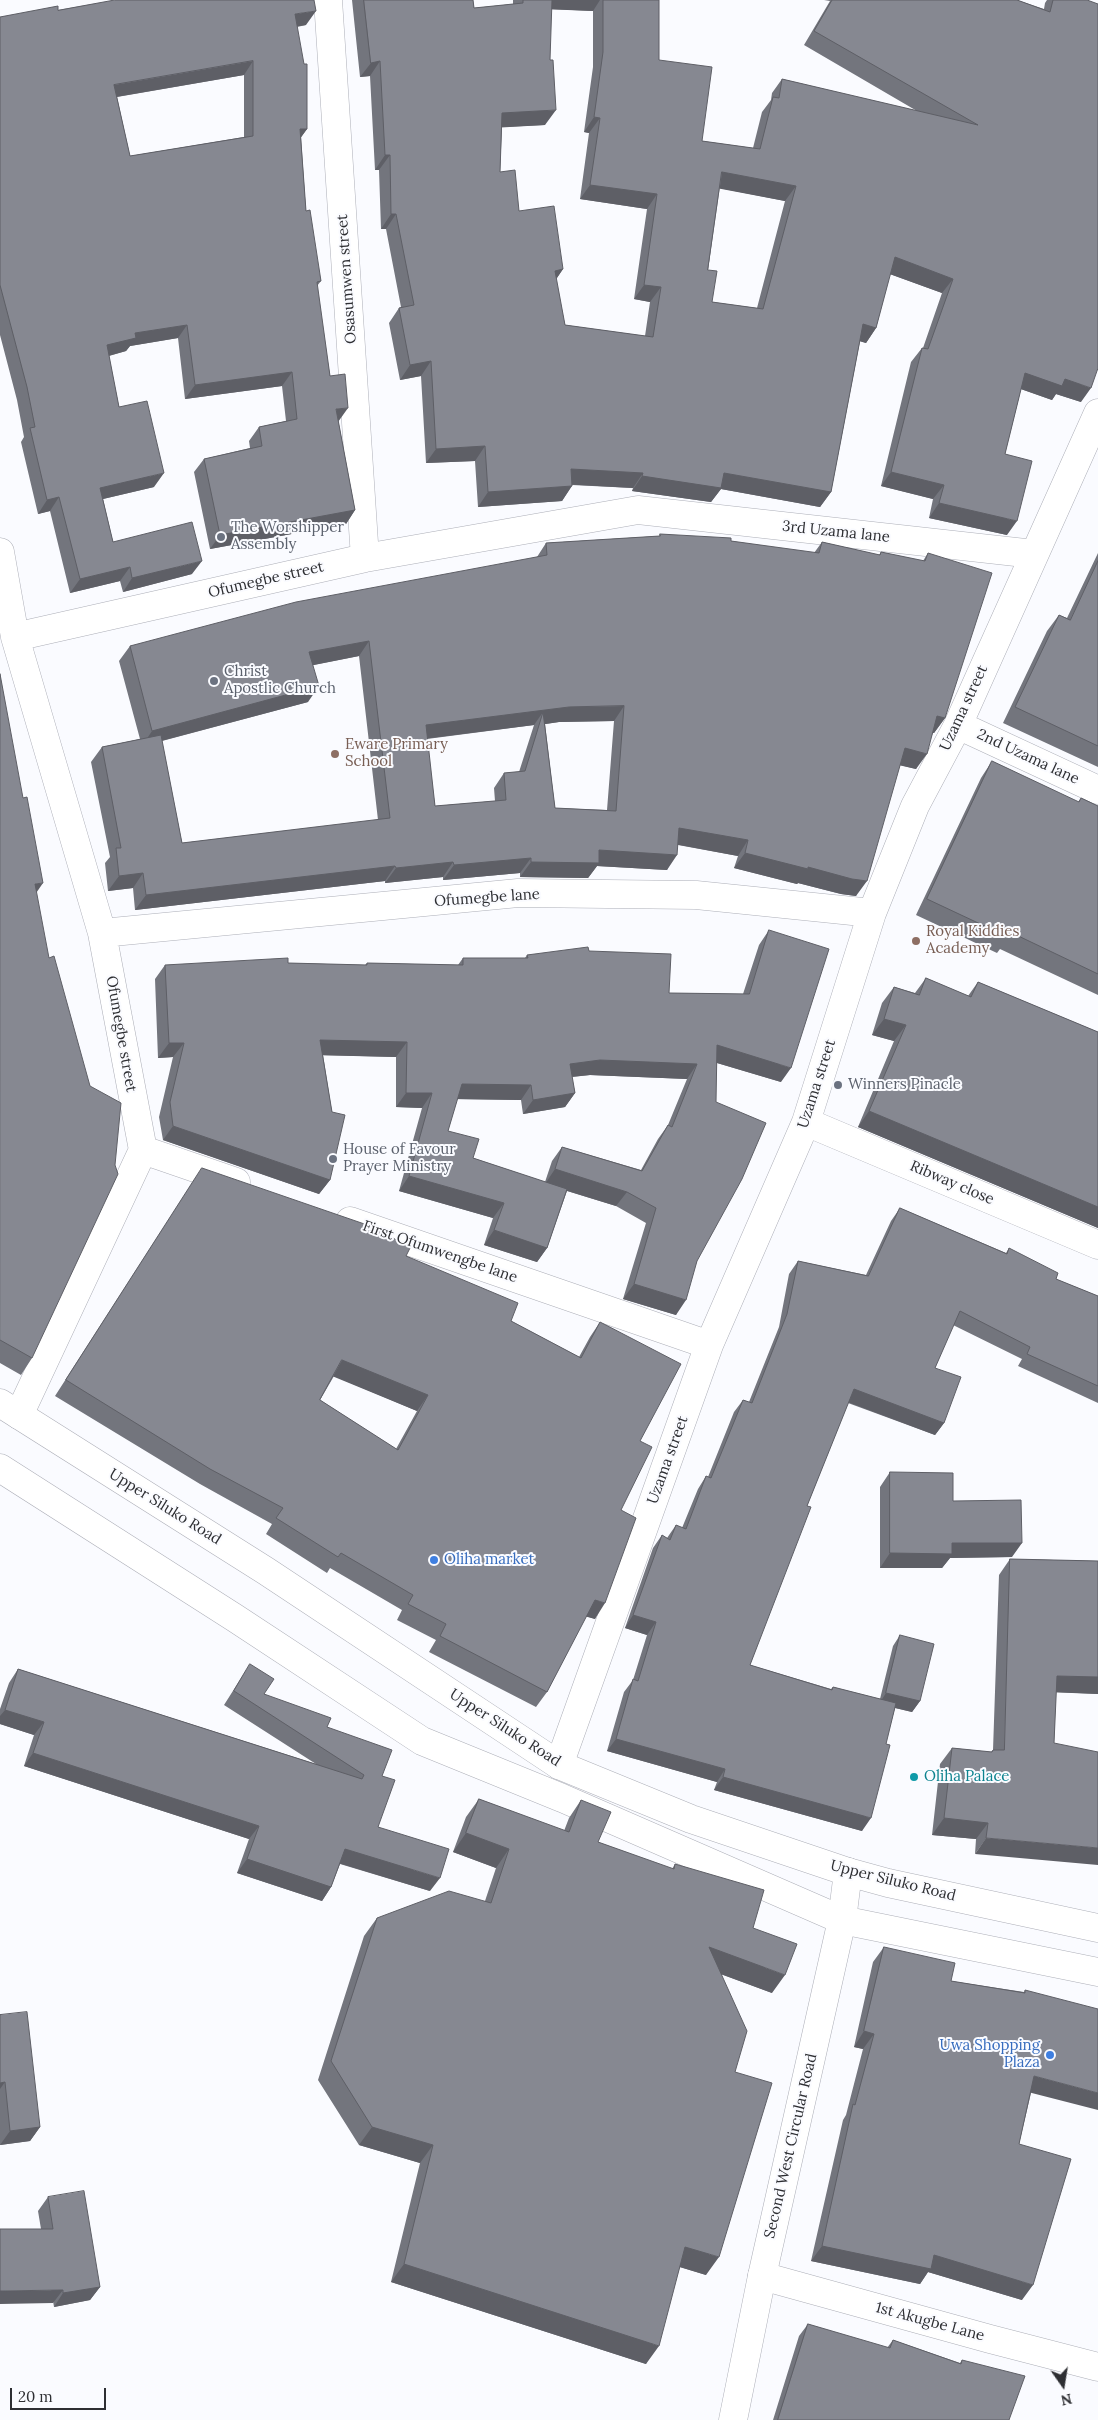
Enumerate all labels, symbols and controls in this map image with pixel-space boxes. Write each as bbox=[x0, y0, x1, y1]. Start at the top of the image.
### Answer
street label: Osasumwen street bbox=[333, 214, 361, 344]
street label: 3rd Uzama lane bbox=[781, 517, 891, 547]
place label: The Worshipper Assembly bbox=[231, 519, 344, 554]
marker: The Worshipper Assembly bbox=[215, 531, 227, 543]
street label: Ofumegbe street bbox=[207, 558, 325, 602]
street label: Uzama street bbox=[936, 662, 992, 754]
place label: Christ Apostlic Church bbox=[224, 663, 336, 698]
marker: Christ Apostlic Church bbox=[208, 675, 220, 687]
street label: 2nd Uzama lane bbox=[974, 725, 1082, 789]
place label: Eware Primary School bbox=[345, 736, 448, 771]
marker: Eware Primary School bbox=[329, 748, 341, 760]
street label: Ofumegbe lane bbox=[434, 885, 540, 911]
place label: Royal Kiddies Academy bbox=[926, 923, 1019, 958]
marker: Royal Kiddies Academy bbox=[910, 935, 922, 947]
street label: Ofumegbe street bbox=[102, 974, 140, 1094]
street label: Uzama street bbox=[794, 1037, 840, 1131]
place label: Winners Pinacle bbox=[848, 1076, 961, 1094]
marker: Winners Pinacle bbox=[832, 1079, 844, 1091]
place label: House of Favour Prayer Ministry bbox=[343, 1141, 456, 1176]
marker: House of Favour Prayer Ministry bbox=[327, 1153, 339, 1165]
street label: Ribway close bbox=[907, 1157, 997, 1209]
street label: First Ofumwengbe lane bbox=[360, 1217, 520, 1287]
street label: Uzama street bbox=[644, 1413, 692, 1507]
street label: Upper Siluko Road bbox=[106, 1465, 224, 1549]
place label: Oliha market bbox=[444, 1551, 534, 1569]
marker: Oliha market bbox=[428, 1554, 440, 1566]
street label: Upper Siluko Road bbox=[446, 1685, 564, 1771]
place label: Oliha Palace bbox=[924, 1768, 1009, 1786]
marker: Oliha Palace bbox=[908, 1771, 920, 1783]
street label: Upper Siluko Road bbox=[828, 1857, 958, 1905]
place label: Uwa Shopping Plaza bbox=[939, 2037, 1040, 2072]
marker: Uwa Shopping Plaza bbox=[1044, 2049, 1056, 2061]
street label: Second West Circular Road bbox=[761, 2052, 821, 2240]
street label: 1st Akugbe Lane bbox=[874, 2299, 986, 2345]
north arrow bbox=[1038, 2360, 1088, 2410]
scale bar bbox=[12, 2378, 109, 2410]
text: 20 m bbox=[18, 2387, 53, 2406]
text: N bbox=[1059, 2390, 1074, 2410]

